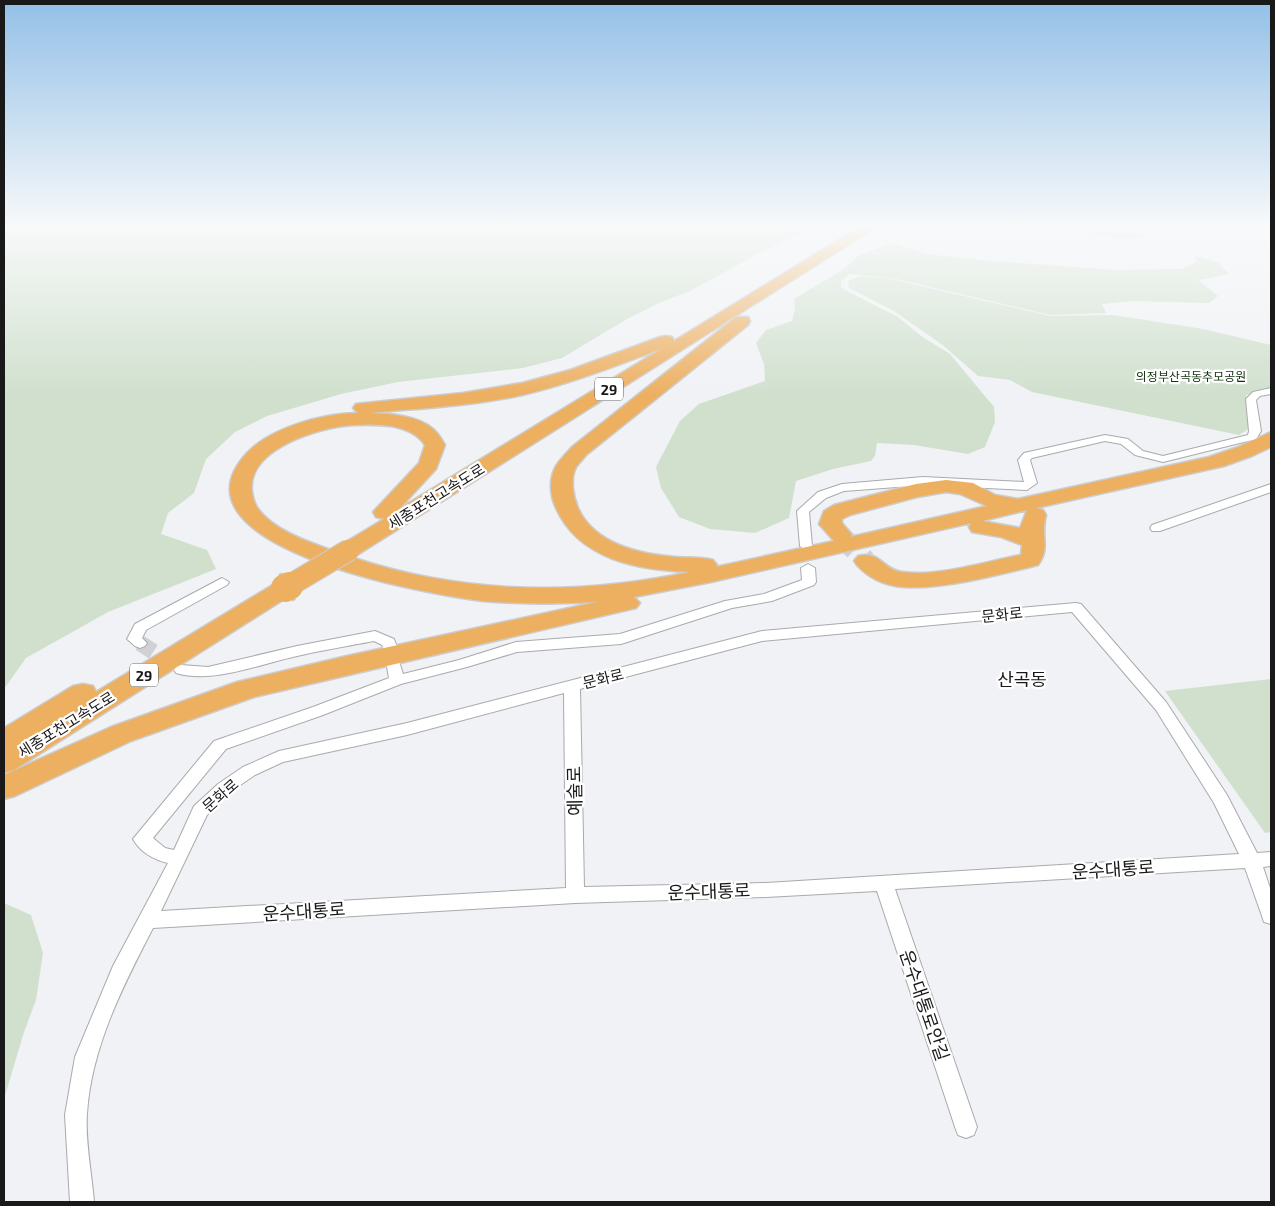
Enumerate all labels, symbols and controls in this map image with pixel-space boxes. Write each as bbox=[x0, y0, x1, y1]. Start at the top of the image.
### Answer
park label: 의정부산곡동추모공원 bbox=[1136, 369, 1246, 383]
road number: 29 bbox=[595, 378, 623, 400]
street label: 세종포천고속도로 bbox=[384, 459, 488, 533]
street label: 문화로 bbox=[980, 603, 1024, 625]
road number: 29 bbox=[130, 664, 158, 686]
street label: 문화로 bbox=[581, 664, 625, 692]
district label: 산곡동 bbox=[997, 668, 1047, 690]
street label: 세종포천고속도로 bbox=[14, 687, 118, 761]
street label: 예술로 bbox=[563, 766, 585, 816]
street label: 문화로 bbox=[198, 775, 242, 815]
street label: 운수대통로 bbox=[1071, 855, 1155, 883]
street label: 운수대통로 bbox=[667, 879, 751, 903]
street label: 운수대통로 bbox=[262, 897, 346, 925]
street label: 운수대통로안길 bbox=[896, 947, 954, 1063]

